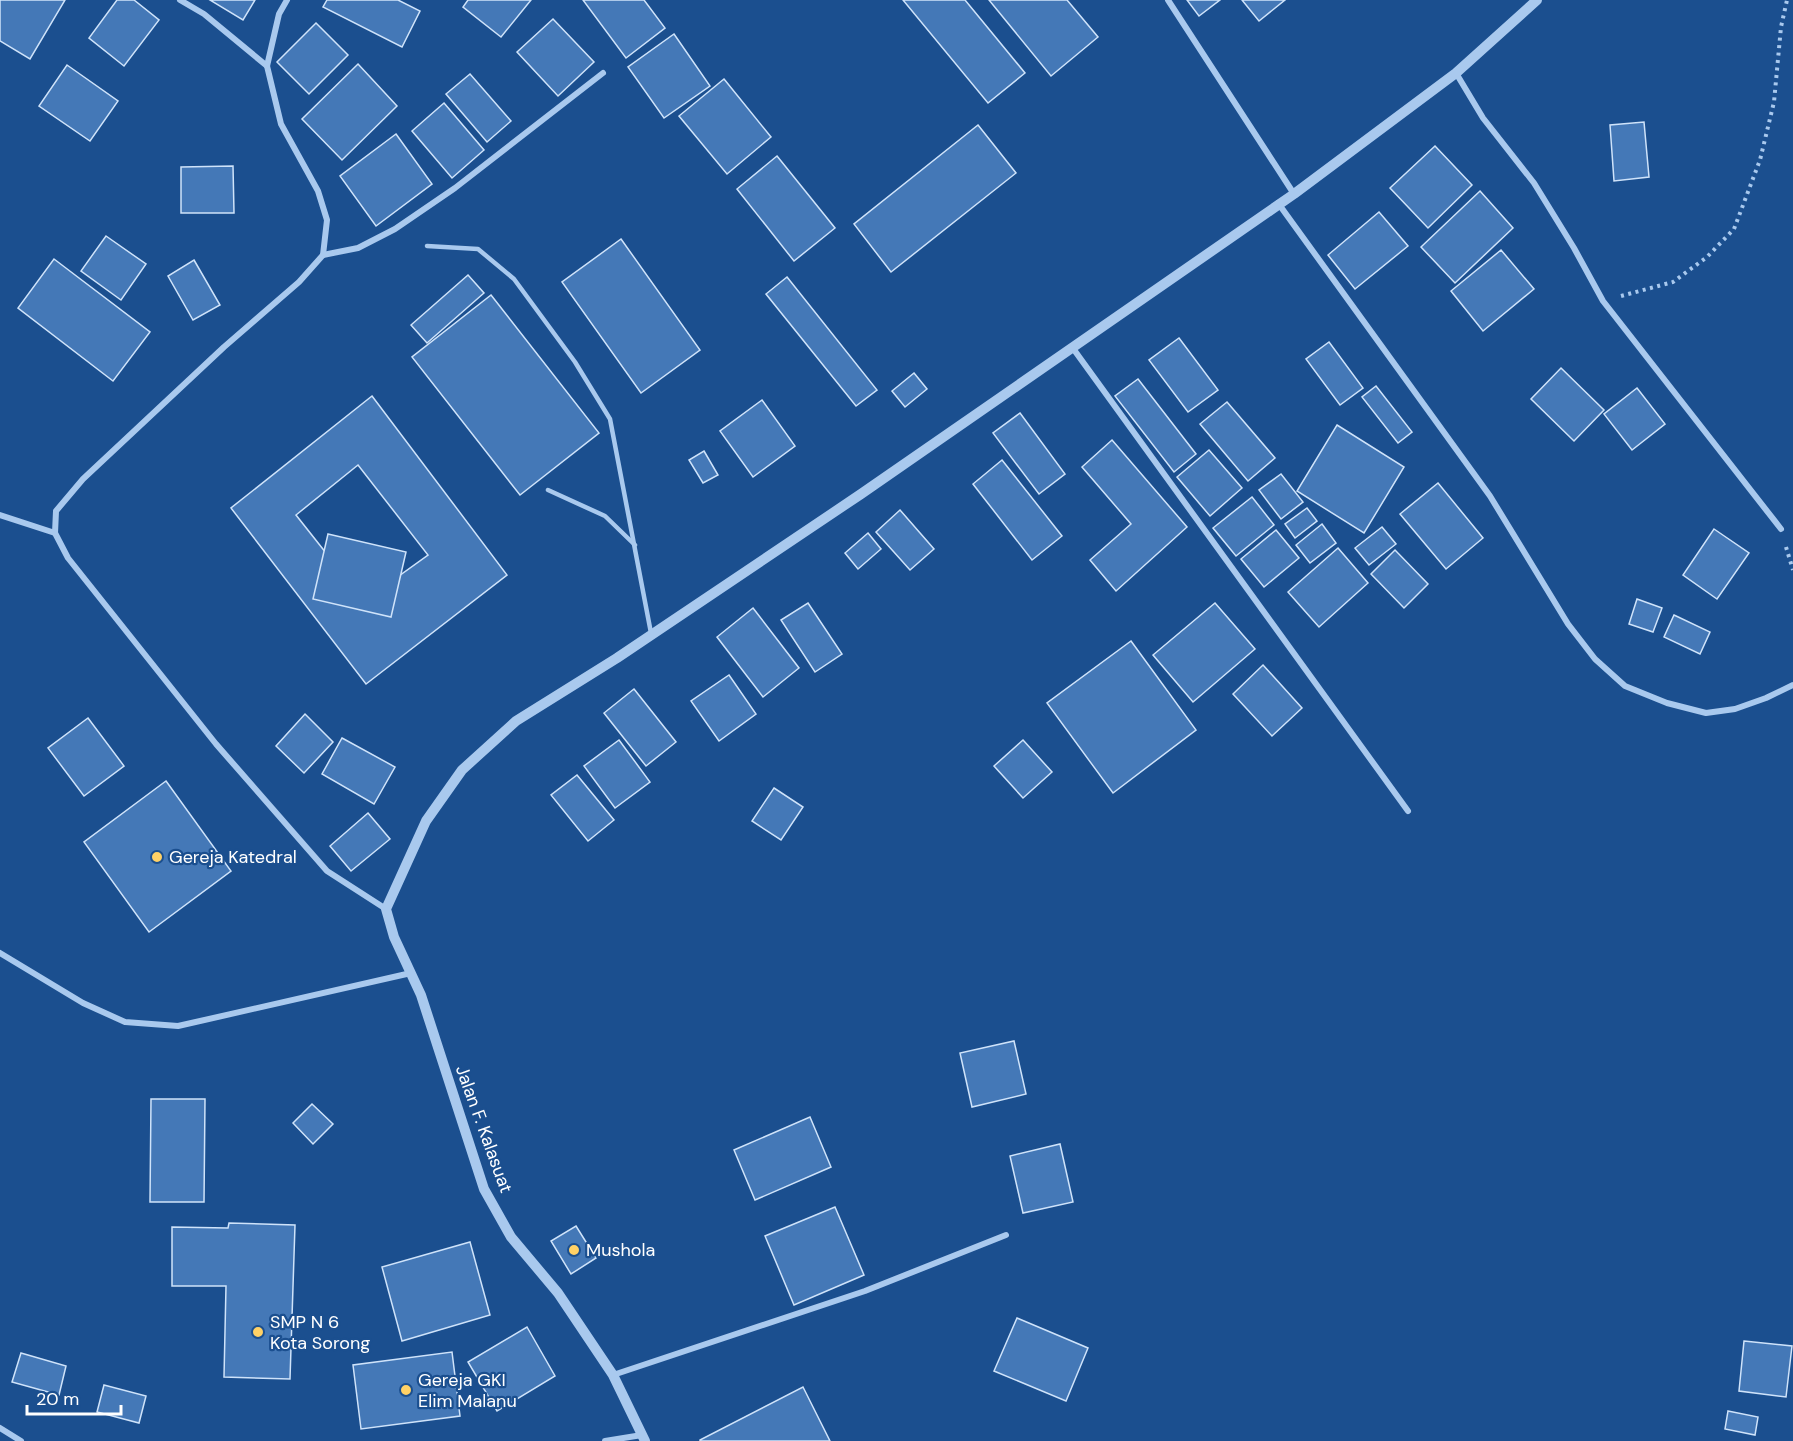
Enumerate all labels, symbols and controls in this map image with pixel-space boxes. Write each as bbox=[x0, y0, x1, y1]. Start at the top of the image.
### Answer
place label: Gereja Katedral bbox=[169, 845, 297, 869]
marker: Gereja Katedral bbox=[150, 850, 164, 864]
street label: Jalan F. Kalasuat bbox=[450, 1062, 518, 1196]
place label: Mushola bbox=[586, 1238, 655, 1262]
marker: Mushola bbox=[567, 1243, 581, 1257]
place label: SMP N 6 Kota Sorong bbox=[270, 1310, 370, 1355]
marker: SMP N 6 Kota Sorong bbox=[251, 1325, 265, 1339]
place label: Gereja GKI Elim Malanu bbox=[418, 1368, 517, 1413]
scale bar bbox=[27, 1378, 122, 1416]
marker: Gereja GKI Elim Malanu bbox=[399, 1383, 413, 1397]
text: 20 m bbox=[36, 1387, 79, 1411]

